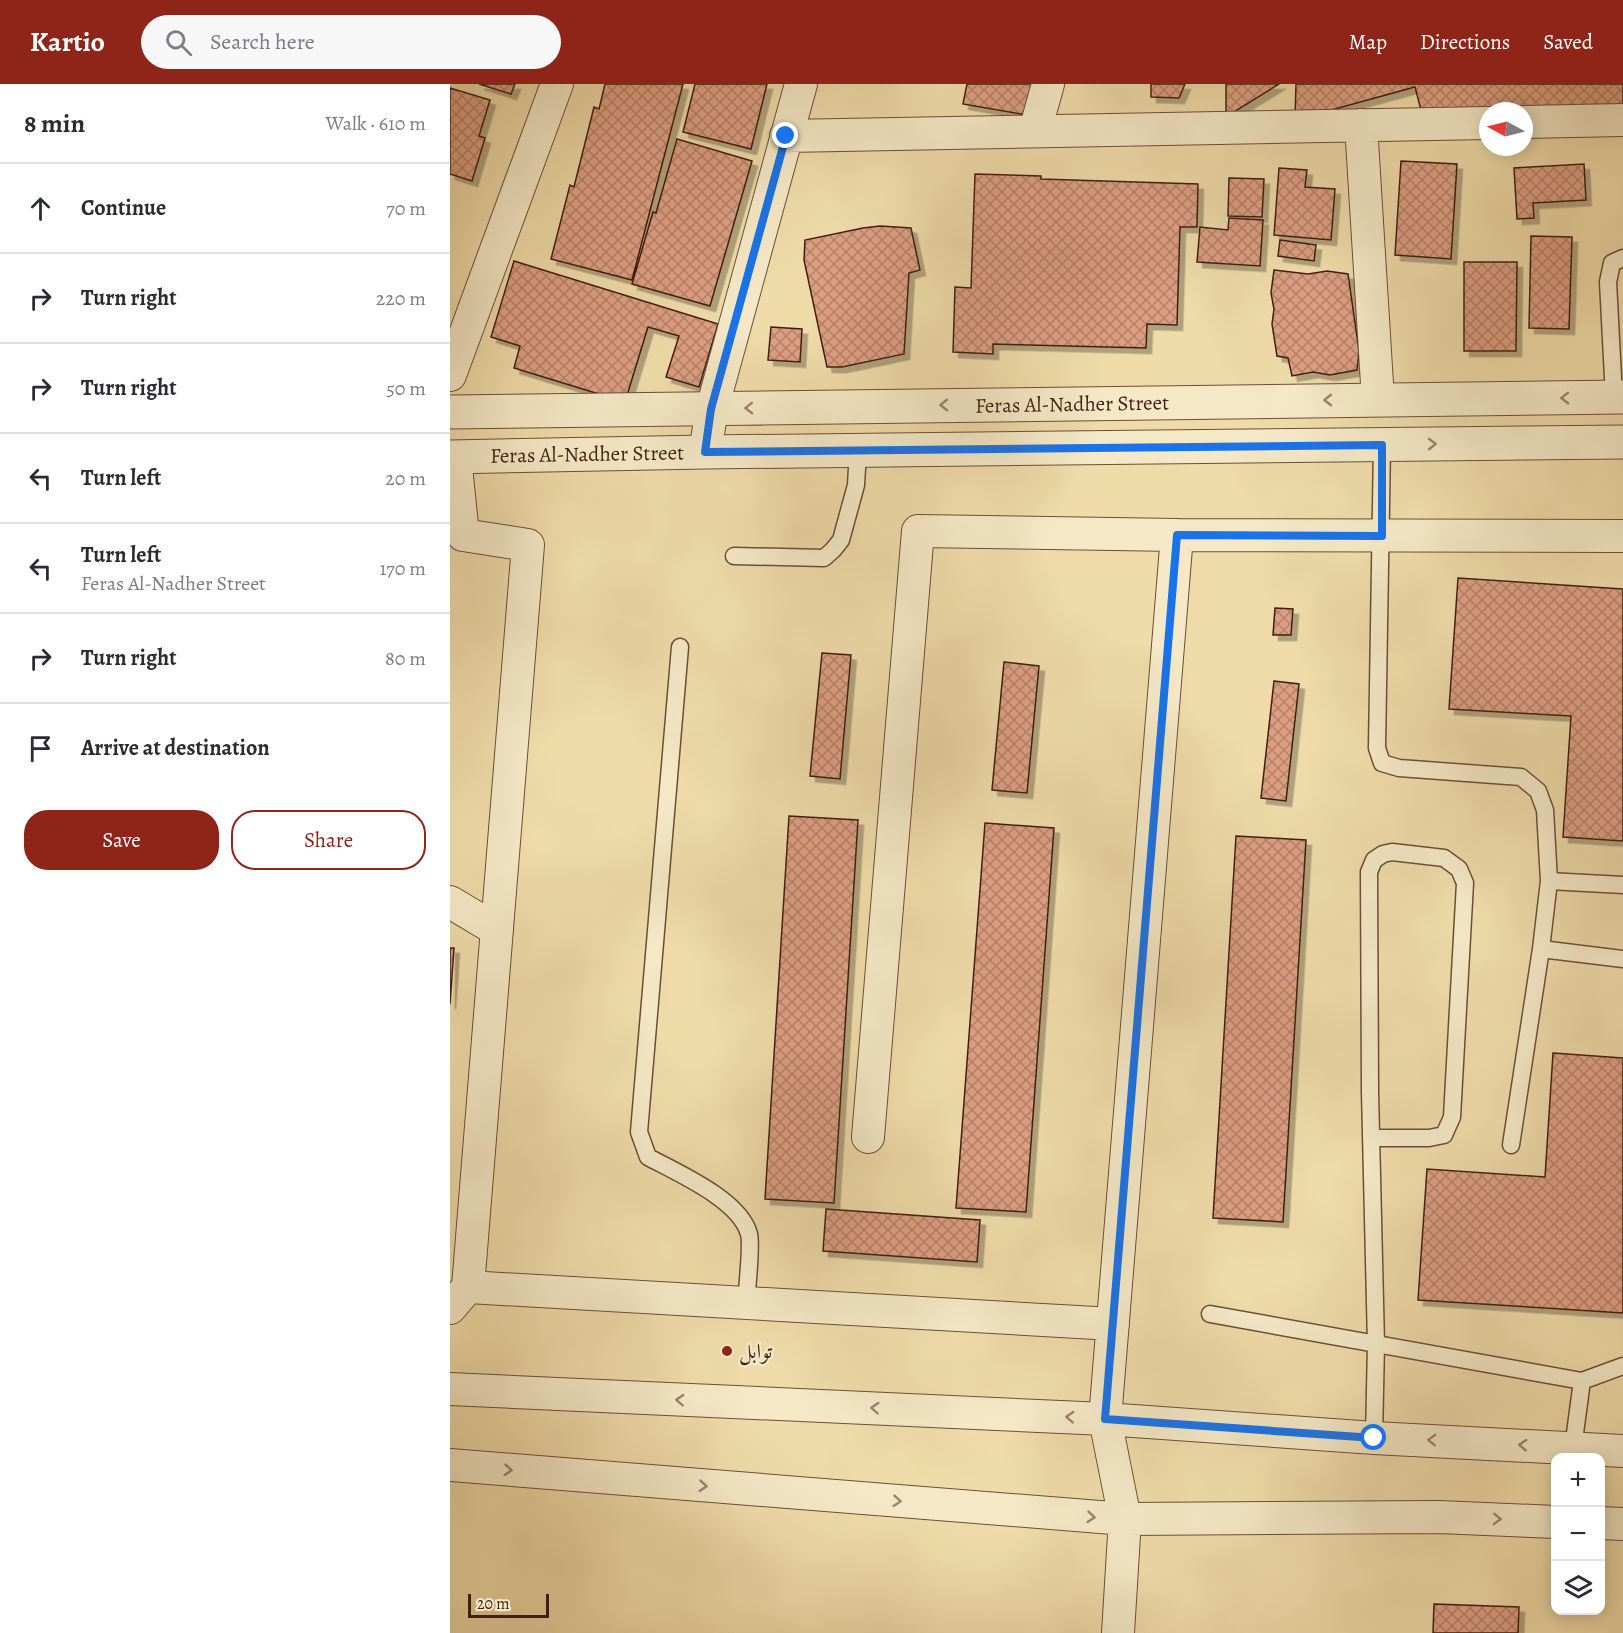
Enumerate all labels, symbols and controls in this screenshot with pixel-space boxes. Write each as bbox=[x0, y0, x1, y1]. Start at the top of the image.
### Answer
search box bbox=[141, 15, 561, 69]
text: Kartio bbox=[30, 23, 105, 61]
icon: search bbox=[162, 26, 195, 59]
text: Search here bbox=[210, 27, 315, 57]
text: Map bbox=[1349, 28, 1387, 56]
text: Directions bbox=[1420, 28, 1510, 56]
text: Saved bbox=[1543, 28, 1593, 56]
north arrow bbox=[1479, 102, 1533, 156]
text: 8 min bbox=[24, 106, 85, 141]
text: Walk · 610 m bbox=[326, 110, 426, 137]
route end bbox=[772, 122, 798, 148]
icon: ahead bbox=[24, 192, 57, 225]
text: Continue bbox=[81, 193, 166, 223]
text: 70 m bbox=[386, 195, 426, 222]
icon: right bbox=[24, 282, 57, 315]
text: Turn right bbox=[81, 283, 177, 313]
text: 220 m bbox=[376, 285, 426, 312]
icon: right bbox=[24, 372, 57, 405]
text: Turn right bbox=[81, 373, 177, 403]
text: 50 m bbox=[386, 375, 426, 402]
street label: Feras Al-Nadher Street bbox=[975, 388, 1169, 420]
one-way arrow bbox=[1560, 391, 1569, 404]
one-way arrow bbox=[1323, 394, 1332, 407]
one-way arrow bbox=[939, 399, 948, 412]
one-way arrow bbox=[744, 402, 753, 414]
street label: Feras Al-Nadher Street bbox=[490, 438, 684, 470]
one-way arrow bbox=[1428, 438, 1437, 450]
icon: left bbox=[24, 462, 57, 495]
text: Turn left bbox=[81, 463, 161, 493]
text: 20 m bbox=[385, 465, 426, 492]
text: Turn left bbox=[81, 540, 161, 570]
icon: left bbox=[24, 552, 57, 585]
text: 170 m bbox=[380, 555, 426, 582]
text: Feras Al-Nadher Street bbox=[81, 570, 266, 597]
icon: right bbox=[24, 642, 57, 675]
text: Turn right bbox=[81, 643, 177, 673]
text: 80 m bbox=[385, 645, 426, 672]
icon: arrive bbox=[24, 732, 57, 765]
text: Arrive at destination bbox=[81, 733, 270, 763]
button: Save bbox=[24, 810, 219, 870]
button: Share bbox=[231, 810, 426, 870]
place label: توابل bbox=[739, 1337, 773, 1366]
marker: توابل bbox=[720, 1344, 734, 1358]
one-way arrow bbox=[676, 1393, 685, 1406]
one-way arrow bbox=[870, 1402, 879, 1415]
one-way arrow bbox=[1065, 1411, 1074, 1423]
route start bbox=[1360, 1424, 1386, 1450]
one-way arrow bbox=[1428, 1434, 1437, 1447]
one-way arrow bbox=[1518, 1438, 1527, 1451]
map controls bbox=[1551, 1453, 1605, 1615]
button: + bbox=[1551, 1453, 1605, 1507]
one-way arrow bbox=[504, 1463, 513, 1476]
one-way arrow bbox=[698, 1479, 707, 1492]
one-way arrow bbox=[893, 1494, 902, 1507]
button: − bbox=[1551, 1507, 1605, 1561]
one-way arrow bbox=[1087, 1510, 1096, 1523]
one-way arrow bbox=[1493, 1513, 1502, 1526]
button: layers bbox=[1551, 1561, 1605, 1615]
scale bar bbox=[468, 1591, 549, 1618]
text: 20 m bbox=[477, 1593, 510, 1615]

